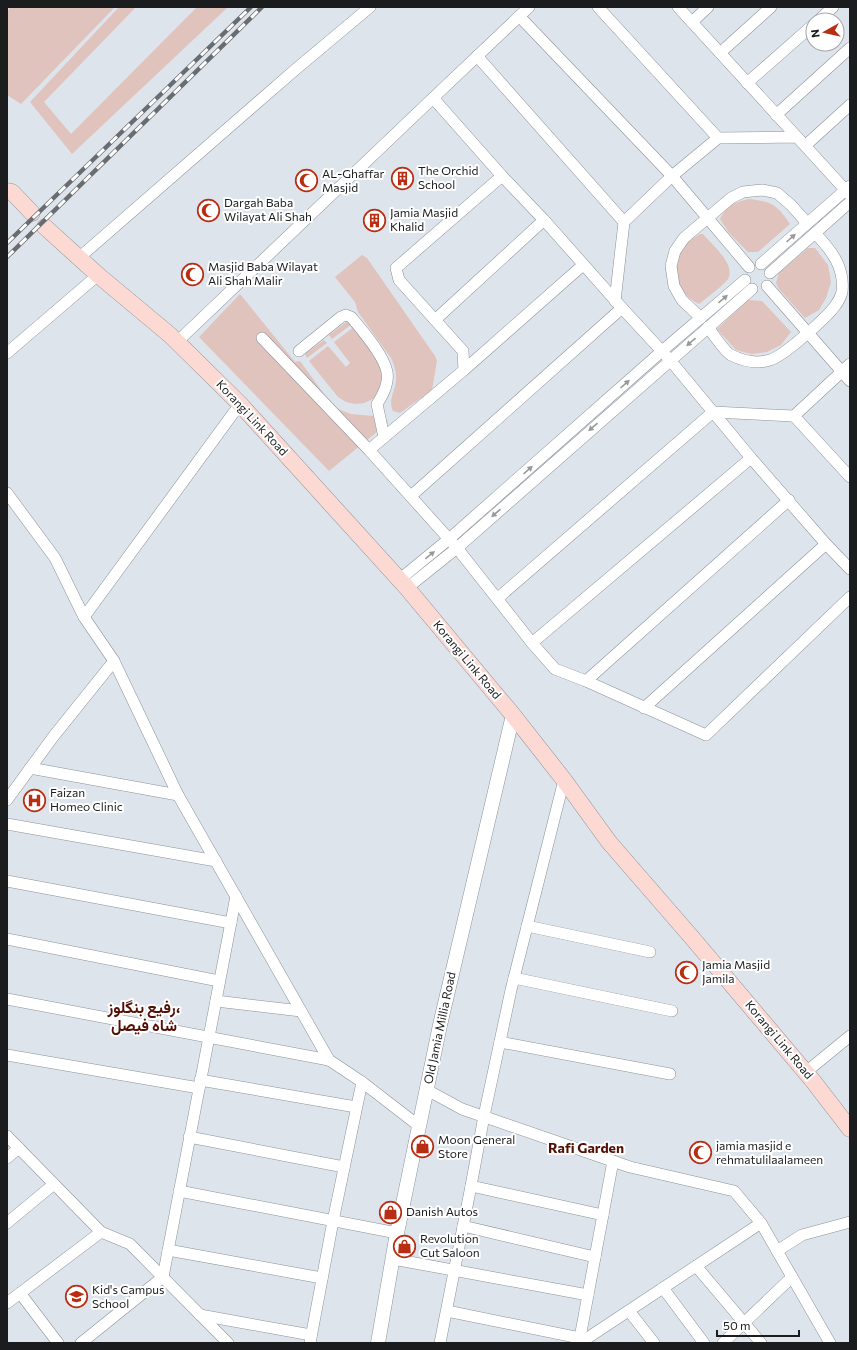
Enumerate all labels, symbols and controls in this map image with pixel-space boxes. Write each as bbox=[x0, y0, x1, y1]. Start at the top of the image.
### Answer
north arrow bbox=[805, 12, 845, 52]
text: N bbox=[808, 28, 822, 38]
place label: The Orchid School bbox=[418, 163, 478, 191]
building icon: The Orchid School bbox=[389, 165, 415, 191]
place label: AL-Ghaffar Masjid bbox=[322, 166, 385, 194]
mosque icon: AL-Ghaffar Masjid bbox=[293, 168, 319, 194]
place label: Dargah Baba Wilayat Ali Shah bbox=[224, 195, 312, 223]
mosque icon: Dargah Baba Wilayat Ali Shah bbox=[195, 197, 221, 223]
place label: Jamia Masjid Khalid bbox=[390, 205, 458, 233]
building icon: Jamia Masjid Khalid bbox=[362, 207, 388, 233]
one-way arrow bbox=[785, 234, 796, 243]
place label: Masjid Baba Wilayat Ali Shah Malir bbox=[208, 259, 318, 287]
mosque icon: Masjid Baba Wilayat Ali Shah Malir bbox=[179, 261, 205, 287]
one-way arrow bbox=[718, 294, 729, 303]
one-way arrow bbox=[686, 337, 696, 346]
street label: Korangi Link Road bbox=[214, 377, 291, 458]
one-way arrow bbox=[620, 379, 630, 388]
one-way arrow bbox=[588, 423, 598, 432]
one-way arrow bbox=[523, 465, 533, 475]
one-way arrow bbox=[490, 509, 501, 518]
one-way arrow bbox=[424, 551, 435, 560]
street label: Korangi Link Road bbox=[431, 617, 505, 702]
place label: Faizan Homeo Clinic bbox=[50, 785, 123, 813]
hospital icon: Faizan Homeo Clinic bbox=[22, 787, 48, 813]
place label: Jamia Masjid Jamila bbox=[702, 957, 770, 986]
mosque icon: Jamia Masjid Jamila bbox=[673, 959, 699, 985]
street label: Old Jamia Millia Road bbox=[420, 970, 459, 1085]
district label: رفیع بنگلوز، شاہ فیصل bbox=[106, 997, 181, 1035]
street label: Korangi Link Road bbox=[743, 997, 817, 1082]
place label: Moon General Store bbox=[438, 1132, 515, 1160]
shop icon: Moon General Store bbox=[410, 1134, 436, 1160]
place label: jamia masjid e rehmatulilaalameen bbox=[716, 1138, 823, 1166]
district label: Rafi Garden bbox=[548, 1139, 624, 1156]
mosque icon: jamia masjid e rehmatulilaalameen bbox=[688, 1140, 714, 1166]
shop icon: Danish Autos bbox=[378, 1199, 404, 1225]
place label: Danish Autos bbox=[406, 1204, 478, 1218]
place label: Revolution Cut Saloon bbox=[420, 1231, 480, 1259]
shop icon: Revolution Cut Saloon bbox=[391, 1233, 417, 1259]
place label: Kid's Campus School bbox=[92, 1282, 164, 1310]
school or university icon: Kid's Campus School bbox=[63, 1284, 89, 1310]
scale bar bbox=[717, 1312, 799, 1338]
text: 50 m bbox=[723, 1318, 751, 1332]

